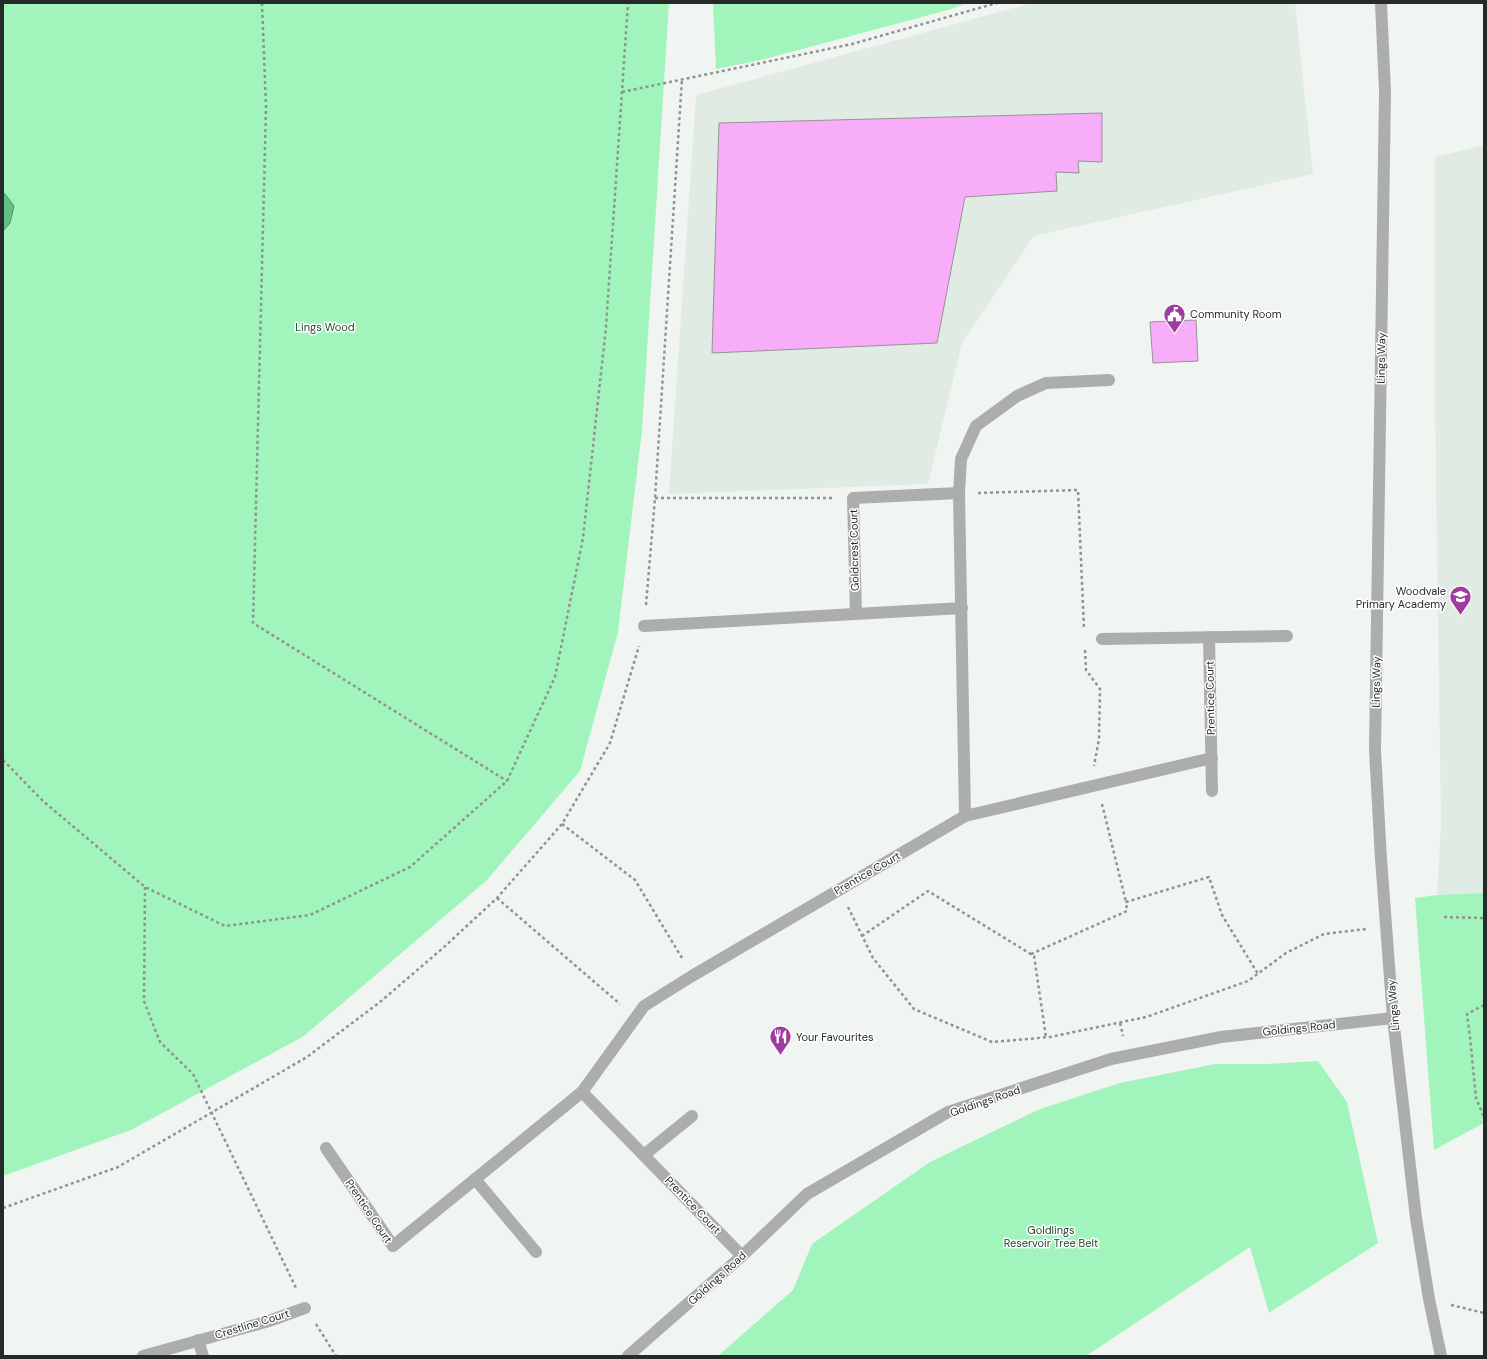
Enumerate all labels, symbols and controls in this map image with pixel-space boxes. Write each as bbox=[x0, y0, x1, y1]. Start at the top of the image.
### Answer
public building icon: Community Room bbox=[1161, 301, 1187, 334]
place label: Community Room bbox=[1190, 307, 1282, 321]
park label: Lings Wood bbox=[295, 320, 355, 334]
street label: Lings Way bbox=[1374, 332, 1388, 384]
street label: Goldcrest Court bbox=[846, 509, 862, 591]
place label: Woodvale Primary Academy bbox=[1356, 584, 1446, 611]
school or university icon: Woodvale Primary Academy bbox=[1448, 584, 1474, 617]
street label: Lings Way bbox=[1369, 656, 1383, 708]
street label: Prentice Court bbox=[1202, 661, 1218, 735]
street label: Prentice Court bbox=[831, 848, 903, 898]
street label: Lings Way bbox=[1384, 979, 1402, 1031]
street label: Goldings Road bbox=[1262, 1017, 1336, 1039]
restaurant icon: Your Favourites bbox=[767, 1024, 793, 1057]
place label: Your Favourites bbox=[796, 1030, 874, 1044]
street label: Goldings Road bbox=[948, 1082, 1022, 1120]
street label: Prentice Court bbox=[662, 1173, 724, 1237]
street label: Prentice Court bbox=[342, 1176, 396, 1246]
park label: Goldlings Reservoir Tree Belt bbox=[1004, 1223, 1098, 1250]
street label: Goldings Road bbox=[685, 1248, 749, 1308]
street label: Crestline Court bbox=[213, 1306, 291, 1342]

